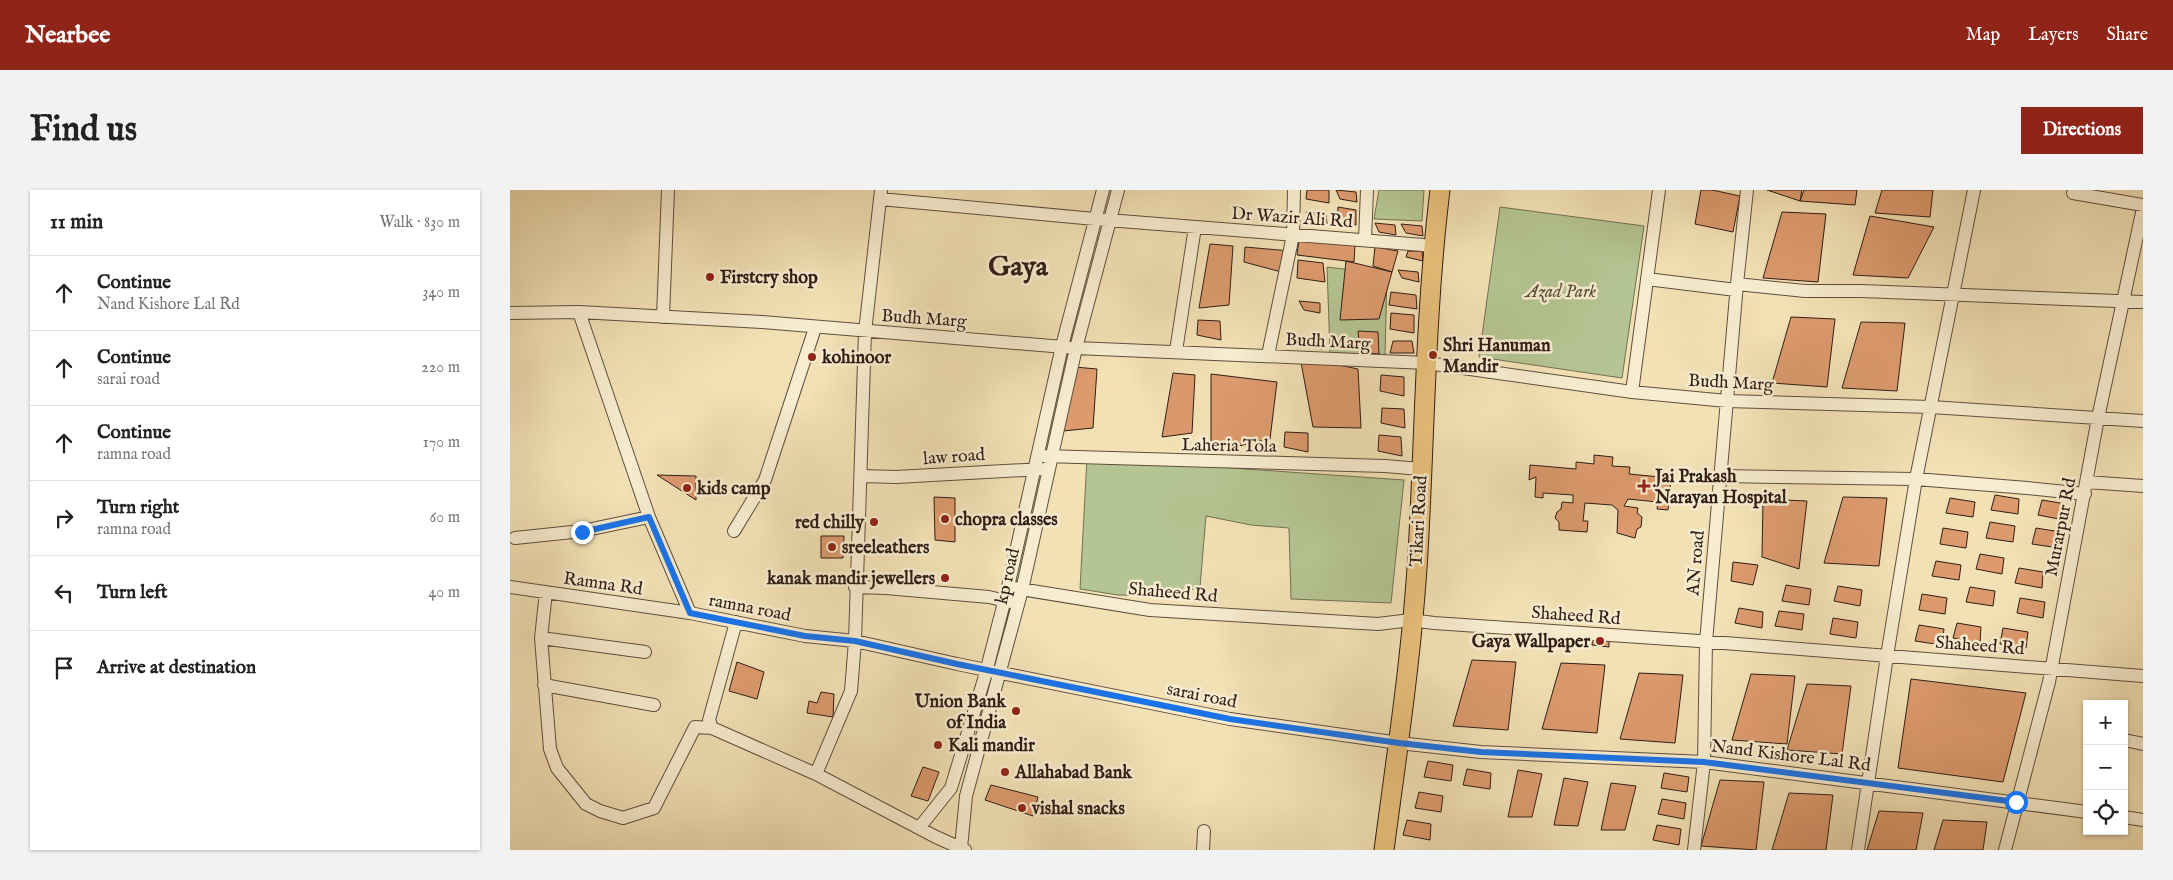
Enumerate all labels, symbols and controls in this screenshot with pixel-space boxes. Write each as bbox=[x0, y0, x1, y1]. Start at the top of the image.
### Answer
text: Nearbee bbox=[25, 20, 110, 51]
text: Map bbox=[1966, 24, 2000, 47]
text: Layers bbox=[2028, 24, 2079, 47]
text: Share bbox=[2107, 24, 2148, 47]
button: Directions bbox=[2021, 107, 2143, 154]
text: Find us bbox=[30, 108, 137, 153]
street label: Dr Wazir Ali Rd bbox=[1230, 203, 1354, 234]
text: 11 min bbox=[50, 209, 103, 236]
text: Walk · 830 m bbox=[379, 213, 460, 233]
district label: Gaya bbox=[988, 250, 1049, 285]
place label: Firstcry shop bbox=[720, 267, 818, 290]
text: Continue bbox=[97, 271, 171, 295]
marker: Firstcry shop bbox=[704, 271, 716, 283]
icon: ahead bbox=[50, 279, 78, 307]
park label: Azad Park bbox=[1524, 281, 1596, 304]
text: 340 m bbox=[422, 283, 460, 303]
text: Nand Kishore Lal Rd bbox=[97, 295, 240, 315]
street label: Budh Marg bbox=[880, 305, 968, 334]
street label: Budh Marg bbox=[1285, 329, 1371, 356]
place label: Shri Hanuman Mandir bbox=[1443, 335, 1551, 379]
text: Continue bbox=[97, 346, 171, 370]
place label: kohinoor bbox=[821, 347, 891, 370]
marker: Shri Hanuman Mandir bbox=[1427, 349, 1439, 361]
marker: kohinoor bbox=[806, 351, 818, 363]
icon: ahead bbox=[50, 354, 78, 382]
text: 220 m bbox=[421, 358, 460, 378]
text: sarai road bbox=[97, 370, 160, 390]
street label: Budh Marg bbox=[1688, 370, 1774, 397]
text: Continue bbox=[97, 421, 171, 445]
icon: ahead bbox=[50, 429, 78, 457]
text: 170 m bbox=[423, 433, 460, 453]
street label: Laheria Tola bbox=[1181, 434, 1277, 459]
street label: law road bbox=[922, 444, 986, 471]
text: ramna road bbox=[97, 445, 171, 465]
place label: Jai Prakash Narayan Hospital bbox=[1653, 466, 1788, 510]
street label: Tikari Road bbox=[1406, 474, 1433, 567]
street label: Murarpur Rd bbox=[2041, 476, 2082, 578]
place label: kids camp bbox=[696, 478, 771, 501]
marker: Jai Prakash Narayan Hospital bbox=[1637, 479, 1651, 493]
marker: kids camp bbox=[681, 482, 693, 494]
text: Turn right bbox=[97, 496, 179, 520]
icon: right bbox=[50, 504, 78, 532]
text: 60 m bbox=[430, 508, 460, 528]
place label: chopra classes bbox=[955, 509, 1058, 532]
place label: red chilly bbox=[795, 512, 865, 535]
marker: chopra classes bbox=[939, 513, 951, 525]
marker: red chilly bbox=[868, 516, 880, 528]
text: ramna road bbox=[97, 520, 171, 540]
route end bbox=[571, 521, 594, 544]
street label: AN road bbox=[1682, 529, 1711, 598]
place label: sreeleathers bbox=[842, 537, 930, 560]
marker: sreeleathers bbox=[826, 541, 838, 553]
street label: kp road bbox=[991, 546, 1026, 607]
street label: Ramna Rd bbox=[562, 568, 644, 601]
place label: kanak mandir jewellers bbox=[766, 568, 936, 591]
marker: kanak mandir jewellers bbox=[939, 572, 951, 584]
street label: Shaheed Rd bbox=[1127, 578, 1219, 609]
icon: left bbox=[50, 579, 78, 607]
text: Turn left bbox=[97, 581, 168, 605]
text: 40 m bbox=[428, 583, 460, 603]
street label: ramna road bbox=[707, 589, 793, 628]
street label: Shaheed Rd bbox=[1531, 602, 1622, 631]
place label: Gaya Wallpaper bbox=[1472, 631, 1590, 654]
street label: Shaheed Rd bbox=[1935, 632, 2026, 661]
marker: Gaya Wallpaper bbox=[1594, 635, 1606, 647]
icon: arrive bbox=[50, 654, 78, 682]
text: Arrive at destination bbox=[97, 656, 256, 680]
street label: sarai road bbox=[1165, 678, 1239, 715]
place label: Union Bank of India bbox=[914, 691, 1007, 735]
map controls bbox=[2083, 700, 2128, 835]
button: + bbox=[2083, 700, 2128, 745]
marker: Union Bank of India bbox=[1010, 705, 1022, 717]
place label: Kali mandir bbox=[948, 735, 1035, 758]
street label: Nand Kishore Lal Rd bbox=[1710, 735, 1872, 778]
marker: Kali mandir bbox=[932, 739, 944, 751]
button: − bbox=[2083, 745, 2128, 790]
place label: Allahabad Bank bbox=[1014, 762, 1133, 785]
marker: Allahabad Bank bbox=[999, 766, 1011, 778]
button: locate bbox=[2083, 790, 2128, 835]
route start bbox=[2005, 791, 2028, 814]
place label: vishal snacks bbox=[1031, 798, 1125, 821]
marker: vishal snacks bbox=[1016, 802, 1028, 814]

